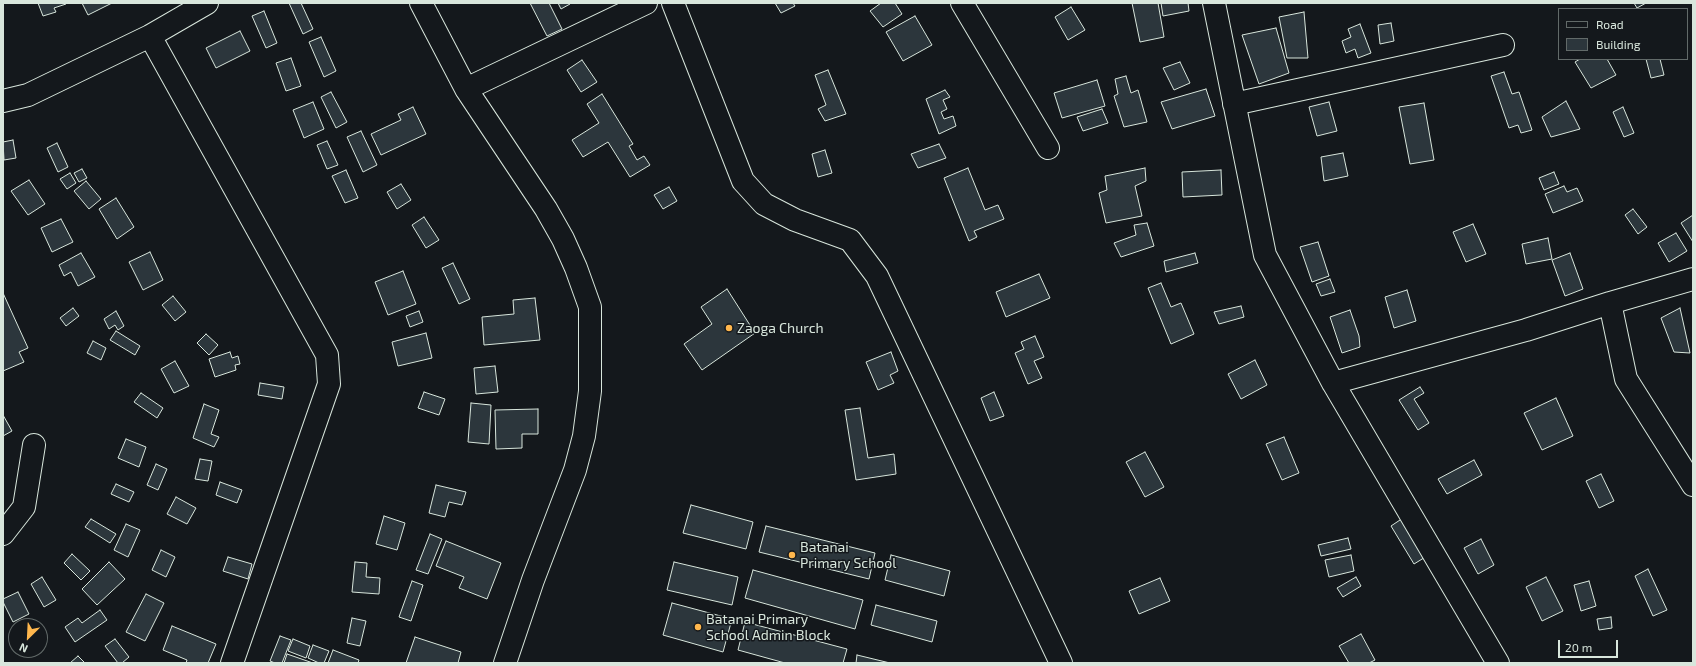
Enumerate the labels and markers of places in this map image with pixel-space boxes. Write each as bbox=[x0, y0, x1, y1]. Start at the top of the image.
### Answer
place label: Zaoga Church bbox=[737, 320, 824, 336]
marker: Zaoga Church bbox=[724, 323, 734, 333]
place label: Batanai Primary School bbox=[800, 539, 896, 572]
marker: Batanai Primary School bbox=[787, 550, 797, 560]
place label: Batanai Primary School Admin Block bbox=[706, 611, 831, 644]
marker: Batanai Primary School Admin Block bbox=[693, 622, 703, 632]

